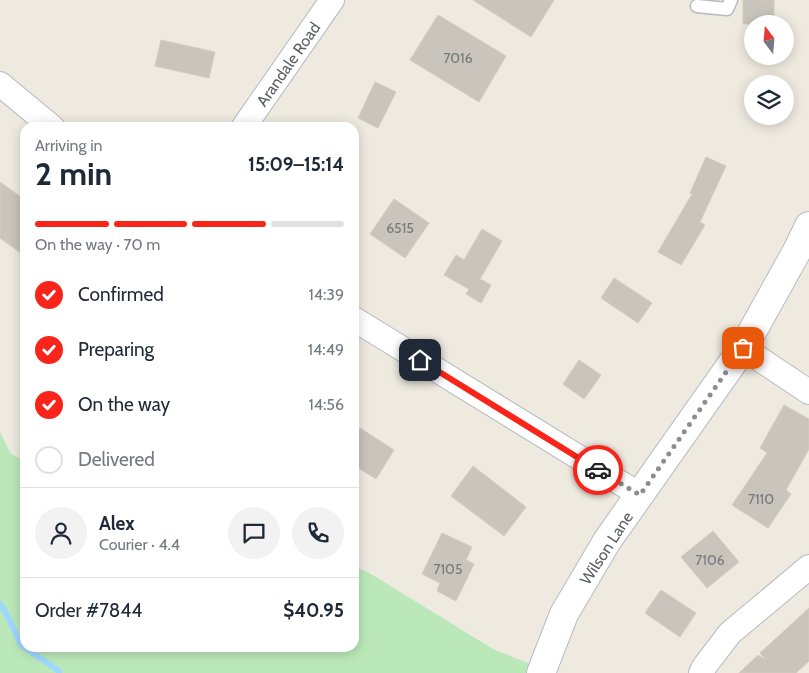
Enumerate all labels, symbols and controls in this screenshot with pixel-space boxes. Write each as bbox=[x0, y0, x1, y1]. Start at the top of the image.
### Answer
north arrow bbox=[744, 15, 794, 65]
map controls bbox=[744, 15, 794, 125]
street label: Arandale Road bbox=[252, 19, 324, 110]
house number: 7016 bbox=[443, 49, 473, 67]
button: layers bbox=[744, 75, 794, 125]
text: Arriving in bbox=[35, 136, 102, 155]
text: 15:09–15:14 bbox=[248, 153, 344, 176]
text: 2 min bbox=[35, 154, 112, 193]
house number: 6515 bbox=[386, 219, 414, 237]
text: On the way · 70 m bbox=[35, 235, 160, 254]
icon: check bbox=[35, 281, 63, 309]
text: Confirmed bbox=[78, 283, 164, 306]
text: 14:39 bbox=[308, 285, 344, 304]
pin bbox=[722, 327, 764, 369]
icon: bag bbox=[729, 334, 757, 362]
icon: check bbox=[35, 336, 63, 364]
text: Preparing bbox=[78, 338, 154, 361]
pin bbox=[399, 339, 441, 381]
text: 14:49 bbox=[308, 340, 344, 359]
icon: home bbox=[406, 346, 434, 374]
icon: check bbox=[35, 391, 63, 419]
text: On the way bbox=[78, 393, 170, 416]
text: 14:56 bbox=[308, 395, 344, 414]
courier bbox=[573, 445, 623, 495]
text: Delivered bbox=[78, 448, 155, 471]
icon: car bbox=[584, 456, 612, 484]
house number: 7110 bbox=[748, 490, 774, 508]
button: person bbox=[35, 507, 87, 559]
button: chat bbox=[228, 507, 280, 559]
button: phone bbox=[292, 507, 344, 559]
street label: Wilson Lane bbox=[576, 508, 637, 588]
text: Alex bbox=[99, 512, 135, 535]
text: Courier · 4.4 bbox=[99, 535, 180, 554]
house number: 7106 bbox=[695, 551, 725, 569]
house number: 7105 bbox=[434, 560, 462, 578]
text: Order #7844 bbox=[35, 599, 142, 622]
text: $40.95 bbox=[283, 599, 344, 622]

